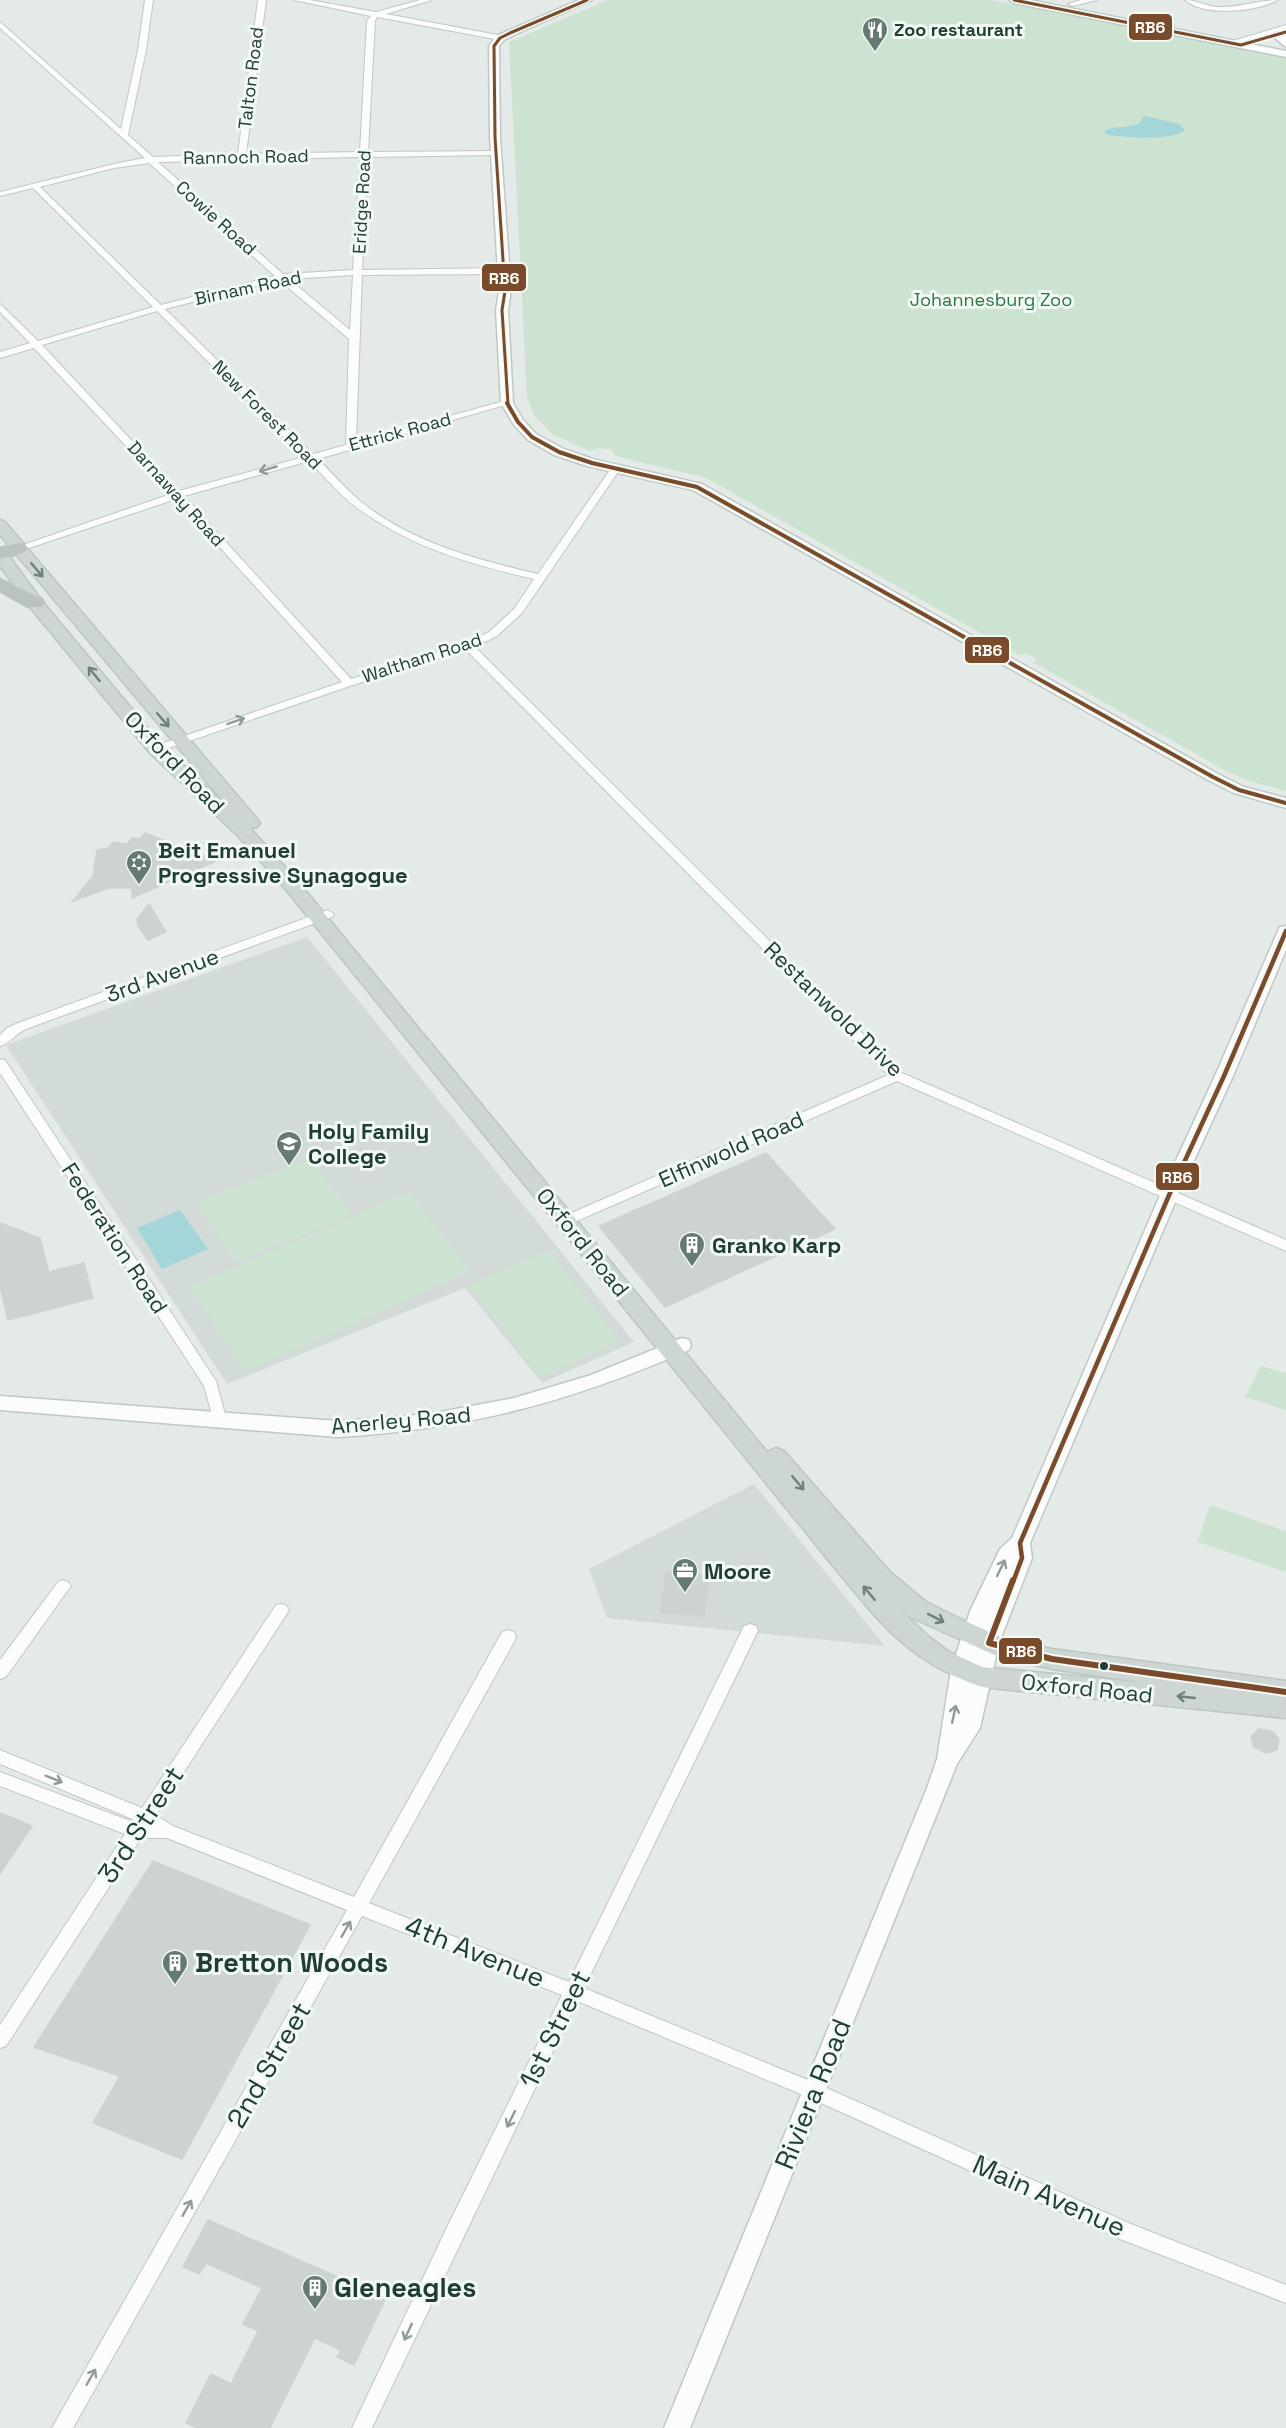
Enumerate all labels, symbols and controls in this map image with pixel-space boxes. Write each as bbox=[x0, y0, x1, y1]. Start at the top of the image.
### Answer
line badge: RB6 bbox=[1128, 13, 1173, 41]
restaurant icon: Zoo restaurant bbox=[860, 15, 890, 53]
text: RB6 bbox=[1135, 17, 1165, 38]
place label: Zoo restaurant bbox=[894, 18, 1023, 41]
street label: Talton Road bbox=[233, 26, 268, 130]
street label: Rannoch Road bbox=[183, 144, 309, 169]
street label: Eridge Road bbox=[347, 149, 376, 254]
street label: Cowie Road bbox=[171, 175, 261, 260]
line badge: RB6 bbox=[481, 263, 527, 292]
street label: Birnam Road bbox=[192, 265, 303, 310]
text: RB6 bbox=[489, 268, 519, 289]
park label: Johannesburg Zoo bbox=[910, 288, 1072, 311]
street label: New Forest Road bbox=[208, 355, 327, 474]
street label: Ettrick Road bbox=[346, 407, 453, 456]
street label: Darnaway Road bbox=[123, 436, 230, 551]
one-way arrow bbox=[259, 464, 278, 475]
one-way arrow bbox=[31, 562, 44, 578]
street label: Waltham Road bbox=[359, 627, 484, 688]
line badge: RB6 bbox=[964, 636, 1010, 664]
text: RB6 bbox=[972, 640, 1002, 661]
one-way arrow bbox=[88, 666, 101, 682]
street label: Oxford Road bbox=[119, 705, 231, 819]
one-way arrow bbox=[156, 712, 170, 727]
one-way arrow bbox=[226, 715, 245, 726]
place label: Beit Emanuel Progressive Synagogue bbox=[158, 836, 408, 889]
synagogue icon: Beit Emanuel Progressive Synagogue bbox=[124, 848, 154, 886]
street label: Restanwold Drive bbox=[758, 935, 910, 1083]
street label: 3rd Avenue bbox=[102, 942, 222, 1008]
street label: Elfinwold Road bbox=[654, 1104, 808, 1194]
place label: Holy Family College bbox=[308, 1117, 429, 1170]
school or university icon: Holy Family College bbox=[274, 1129, 304, 1167]
street label: Federation Road bbox=[56, 1157, 174, 1319]
line badge: RB6 bbox=[1155, 1162, 1200, 1191]
text: RB6 bbox=[1162, 1167, 1192, 1188]
street label: Oxford Road bbox=[530, 1182, 636, 1302]
building icon: Granko Karp bbox=[677, 1230, 707, 1268]
place label: Granko Karp bbox=[712, 1231, 841, 1259]
street label: Anerley Road bbox=[330, 1400, 472, 1440]
one-way arrow bbox=[791, 1475, 805, 1490]
office icon: Moore bbox=[670, 1556, 700, 1594]
place label: Moore bbox=[704, 1557, 771, 1585]
one-way arrow bbox=[996, 1559, 1007, 1577]
one-way arrow bbox=[863, 1585, 876, 1601]
one-way arrow bbox=[927, 1612, 944, 1624]
line badge: RB6 bbox=[998, 1637, 1043, 1665]
text: RB6 bbox=[1006, 1641, 1036, 1662]
unlabelled marker bbox=[1098, 1660, 1110, 1672]
street label: Oxford Road bbox=[1020, 1667, 1154, 1709]
one-way arrow bbox=[1177, 1691, 1196, 1702]
one-way arrow bbox=[949, 1705, 960, 1725]
street label: 3rd Street bbox=[90, 1759, 191, 1890]
one-way arrow bbox=[44, 1774, 63, 1785]
street label: 4th Avenue bbox=[400, 1908, 550, 1995]
one-way arrow bbox=[341, 1920, 352, 1938]
place label: Bretton Woods bbox=[195, 1945, 388, 1980]
building icon: Bretton Woods bbox=[160, 1948, 190, 1986]
street label: 1st Street bbox=[511, 1964, 598, 2094]
street label: 2nd Street bbox=[218, 1996, 319, 2134]
street label: Riviera Road bbox=[766, 2013, 859, 2174]
one-way arrow bbox=[505, 2110, 517, 2127]
street label: Main Avenue bbox=[967, 2146, 1131, 2245]
one-way arrow bbox=[182, 2199, 194, 2216]
place label: Gleneagles bbox=[334, 2270, 476, 2305]
building icon: Gleneagles bbox=[300, 2273, 330, 2311]
one-way arrow bbox=[401, 2323, 413, 2341]
one-way arrow bbox=[85, 2369, 97, 2386]

